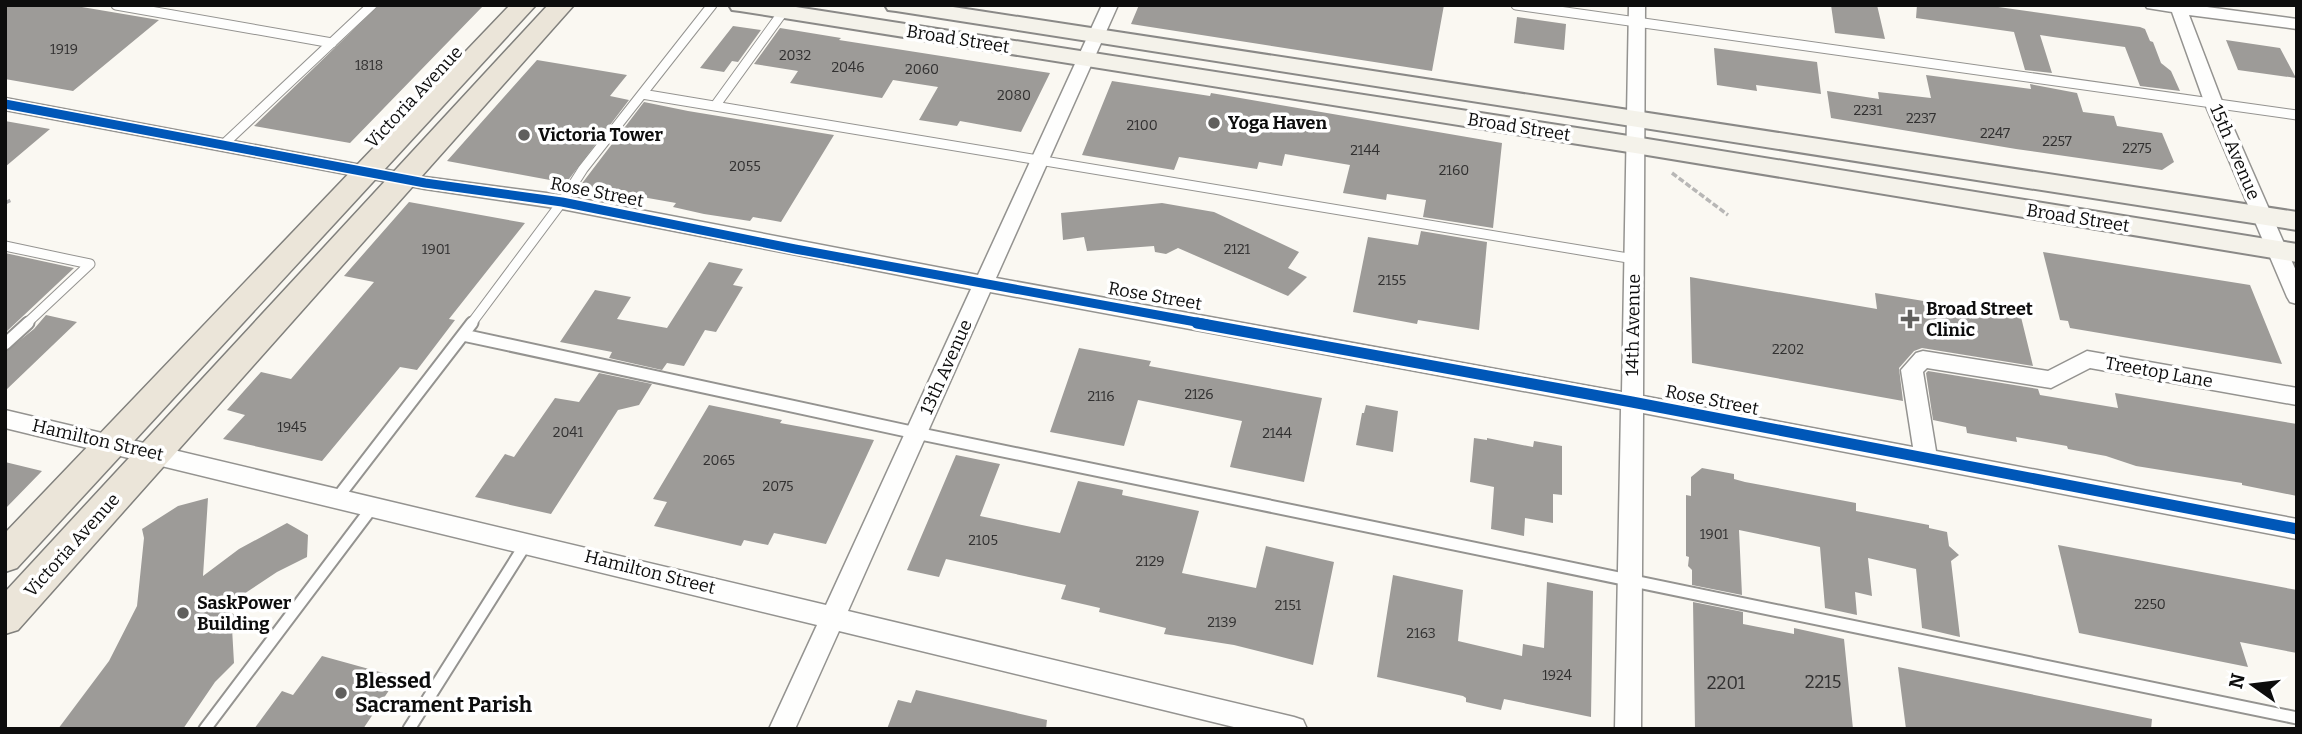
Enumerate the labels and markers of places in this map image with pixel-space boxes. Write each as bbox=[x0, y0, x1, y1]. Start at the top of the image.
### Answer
place label: Yoga Haven bbox=[1228, 112, 1327, 134]
marker: Yoga Haven bbox=[1206, 115, 1222, 131]
place label: Victoria Tower bbox=[538, 124, 664, 146]
marker: Victoria Tower bbox=[516, 127, 532, 143]
place label: Broad Street Clinic bbox=[1926, 298, 2033, 341]
marker: Broad Street Clinic bbox=[1900, 309, 1920, 329]
place label: SaskPower Building bbox=[197, 592, 292, 635]
marker: SaskPower Building bbox=[175, 605, 191, 621]
place label: Blessed Sacrament Parish bbox=[355, 668, 533, 718]
marker: Blessed Sacrament Parish bbox=[333, 685, 349, 701]

